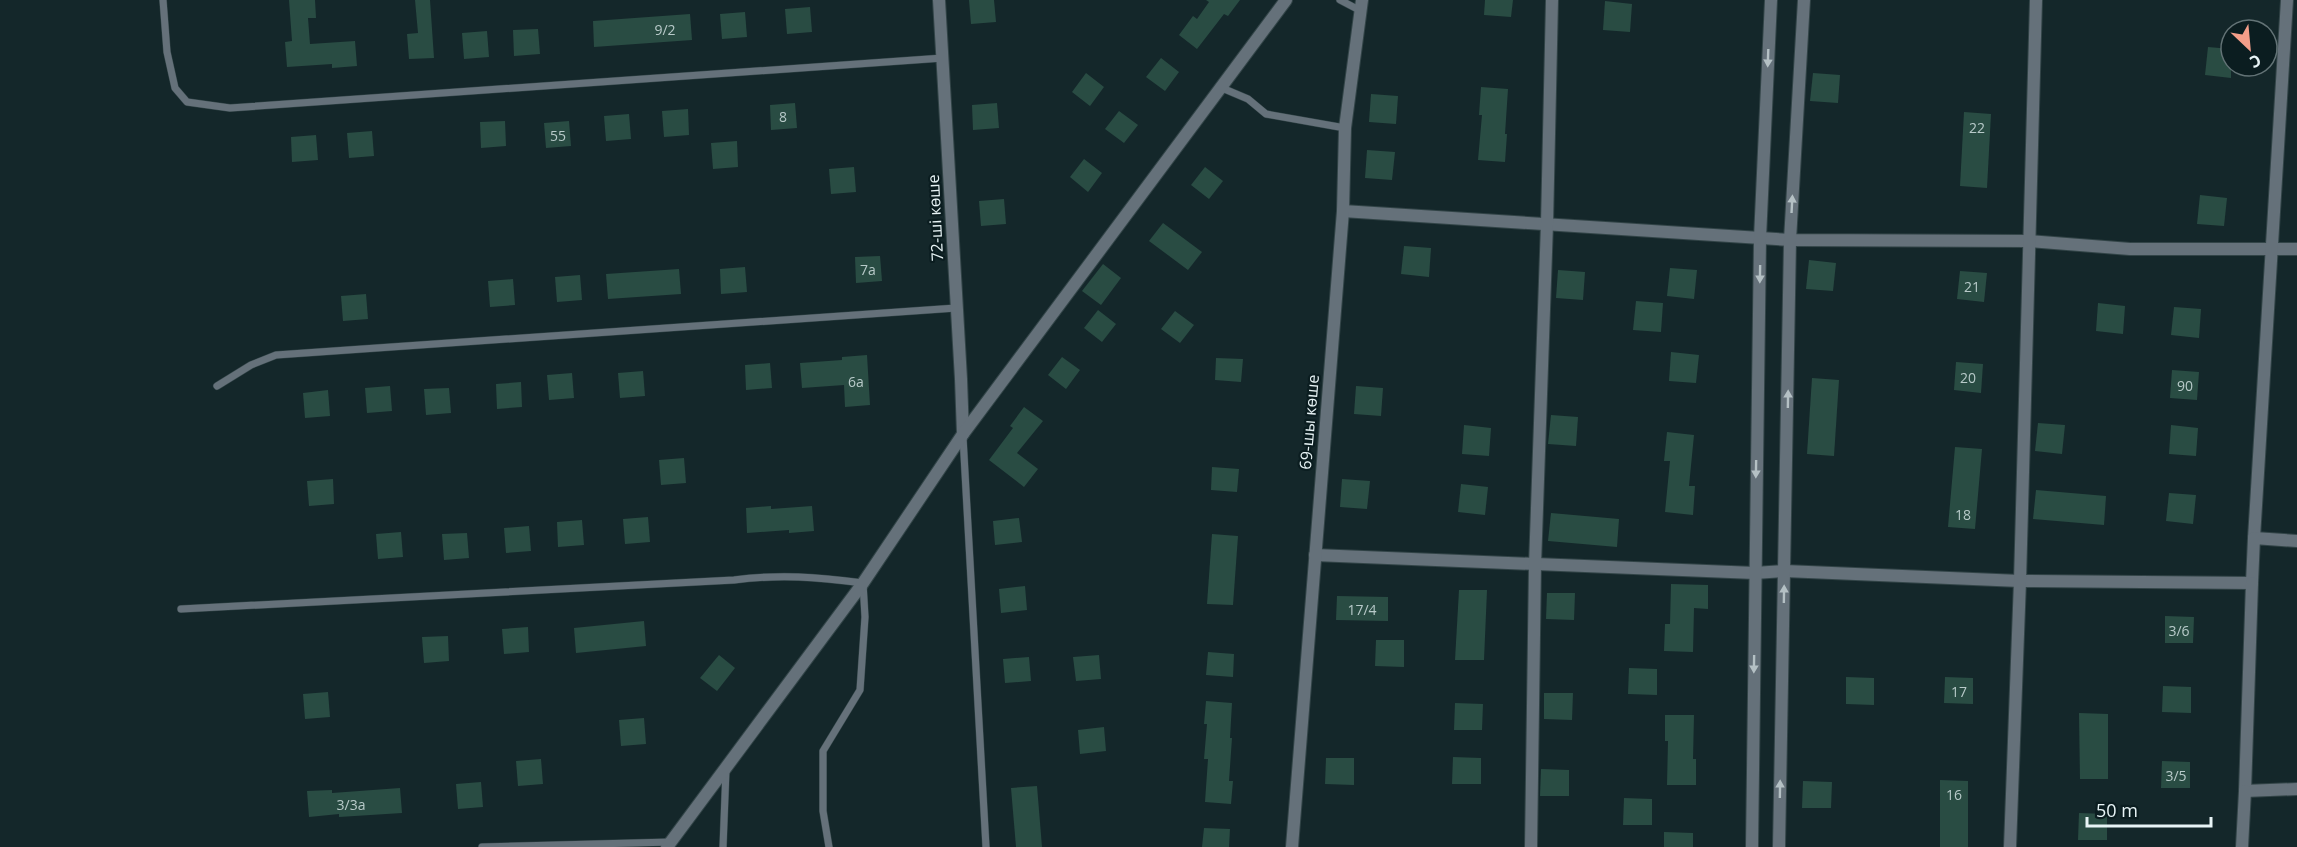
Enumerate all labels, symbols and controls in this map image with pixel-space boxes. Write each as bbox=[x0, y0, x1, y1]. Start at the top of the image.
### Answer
north arrow bbox=[2219, 18, 2279, 78]
house number: 9/2 bbox=[654, 20, 676, 39]
one-way arrow bbox=[1764, 49, 1773, 68]
text: С bbox=[2246, 49, 2265, 74]
house number: 8 bbox=[779, 107, 787, 126]
house number: 22 bbox=[1969, 118, 1985, 137]
house number: 55 bbox=[550, 126, 566, 145]
street label: 72-ші көше bbox=[922, 174, 948, 262]
one-way arrow bbox=[1788, 194, 1797, 213]
house number: 7а bbox=[860, 260, 876, 279]
one-way arrow bbox=[1755, 265, 1765, 284]
house number: 21 bbox=[1964, 277, 1980, 296]
house number: 20 bbox=[1960, 368, 1976, 387]
house number: 6а bbox=[848, 372, 864, 391]
street label: 69-шы көше bbox=[1294, 374, 1324, 470]
house number: 90 bbox=[2177, 376, 2193, 395]
one-way arrow bbox=[1783, 389, 1792, 408]
one-way arrow bbox=[1752, 460, 1761, 479]
house number: 18 bbox=[1955, 505, 1971, 524]
one-way arrow bbox=[1780, 584, 1789, 603]
house number: 17/4 bbox=[1347, 600, 1377, 619]
house number: 3/6 bbox=[2168, 621, 2190, 640]
one-way arrow bbox=[1749, 655, 1758, 674]
house number: 17 bbox=[1951, 682, 1967, 701]
house number: 3/5 bbox=[2165, 766, 2187, 785]
one-way arrow bbox=[1775, 779, 1785, 798]
house number: 16 bbox=[1946, 785, 1962, 804]
scale bar bbox=[2087, 790, 2212, 828]
house number: 3/3а bbox=[337, 795, 365, 814]
text: 50 m bbox=[2096, 798, 2138, 822]

